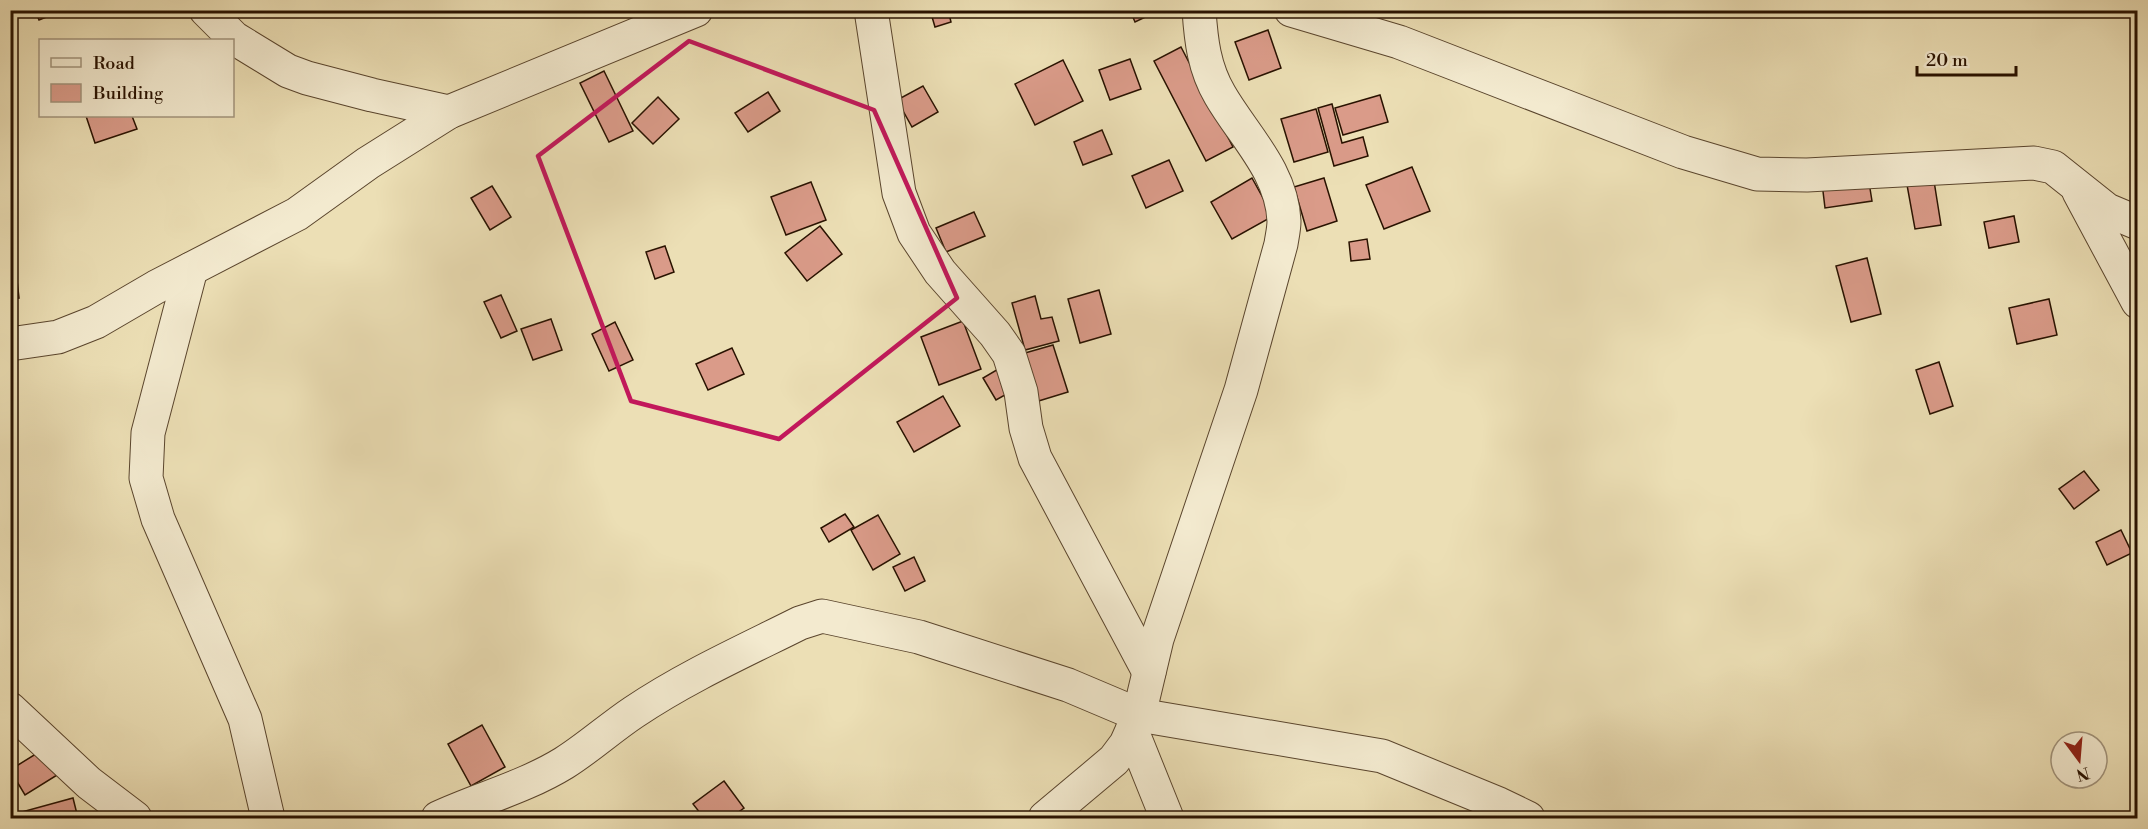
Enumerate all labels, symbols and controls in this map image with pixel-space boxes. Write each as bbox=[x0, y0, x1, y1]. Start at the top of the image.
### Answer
legend bbox=[39, 39, 234, 117]
scale bar bbox=[1917, 39, 2016, 77]
text: 20 m bbox=[1926, 49, 1968, 72]
text: Road bbox=[93, 52, 136, 75]
text: Building bbox=[92, 82, 164, 105]
north arrow bbox=[2049, 730, 2109, 790]
text: N bbox=[2074, 762, 2092, 785]

